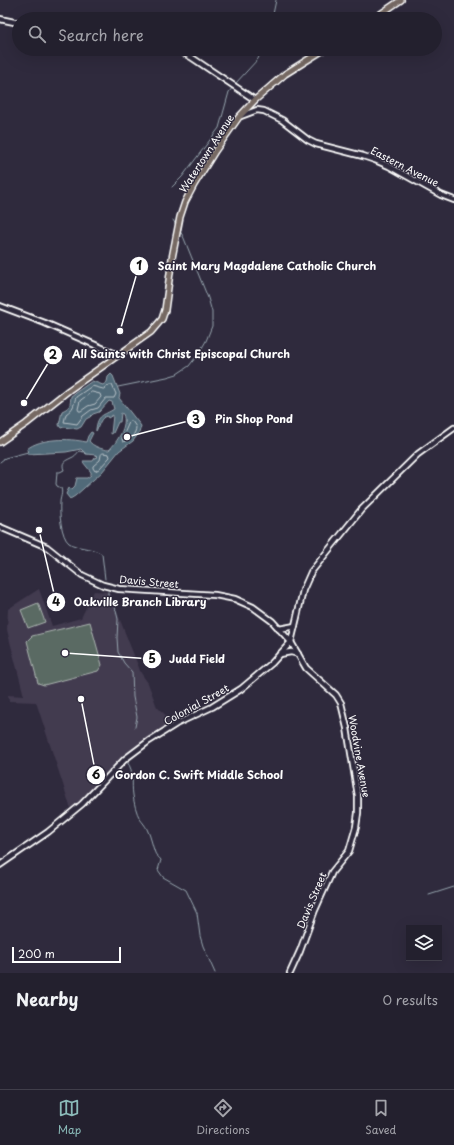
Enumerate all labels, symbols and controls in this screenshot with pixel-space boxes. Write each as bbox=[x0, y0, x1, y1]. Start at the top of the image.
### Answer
search box bbox=[12, 12, 442, 56]
icon: search bbox=[26, 23, 48, 45]
text: Search here bbox=[58, 23, 144, 46]
street label: Watertown Avenue bbox=[175, 110, 237, 195]
street label: Eastern Avenue bbox=[368, 142, 442, 190]
callout: Saint Mary Magdalene Catholic Church bbox=[129, 255, 385, 278]
text: 1 bbox=[136, 256, 142, 274]
text: Saint Mary Magdalene Catholic Church bbox=[158, 257, 377, 274]
callout: All Saints with Christ Episcopal Church bbox=[43, 343, 298, 366]
text: 2 bbox=[49, 345, 58, 363]
text: All Saints with Christ Episcopal Church bbox=[71, 345, 290, 362]
callout: Pin Shop Pond bbox=[186, 408, 301, 431]
text: 3 bbox=[192, 410, 200, 428]
text: Pin Shop Pond bbox=[215, 410, 293, 427]
street label: Davis Street bbox=[119, 571, 179, 591]
callout: Oakville Branch Library bbox=[46, 590, 214, 613]
text: 4 bbox=[52, 592, 60, 610]
text: Oakville Branch Library bbox=[74, 593, 206, 610]
callout: Judd Field bbox=[142, 648, 233, 671]
text: 5 bbox=[148, 649, 156, 667]
text: Judd Field bbox=[169, 650, 225, 667]
street label: Colonial Street bbox=[161, 680, 231, 728]
street label: Woodvine Avenue bbox=[345, 714, 375, 798]
callout: Gordon C. Swift Middle School bbox=[86, 763, 292, 786]
text: 6 bbox=[92, 765, 101, 783]
text: Gordon C. Swift Middle School bbox=[115, 766, 283, 783]
street label: Davis Street bbox=[292, 870, 330, 930]
map controls bbox=[406, 925, 442, 961]
button: layers bbox=[406, 925, 442, 961]
scale bar bbox=[12, 945, 121, 964]
text: 200 m bbox=[18, 945, 55, 962]
text: Nearby bbox=[16, 986, 78, 1012]
text: 0 results bbox=[383, 990, 438, 1009]
tab: Map bbox=[58, 1097, 81, 1138]
tab: Directions bbox=[196, 1097, 250, 1138]
tab: Saved bbox=[365, 1097, 396, 1138]

